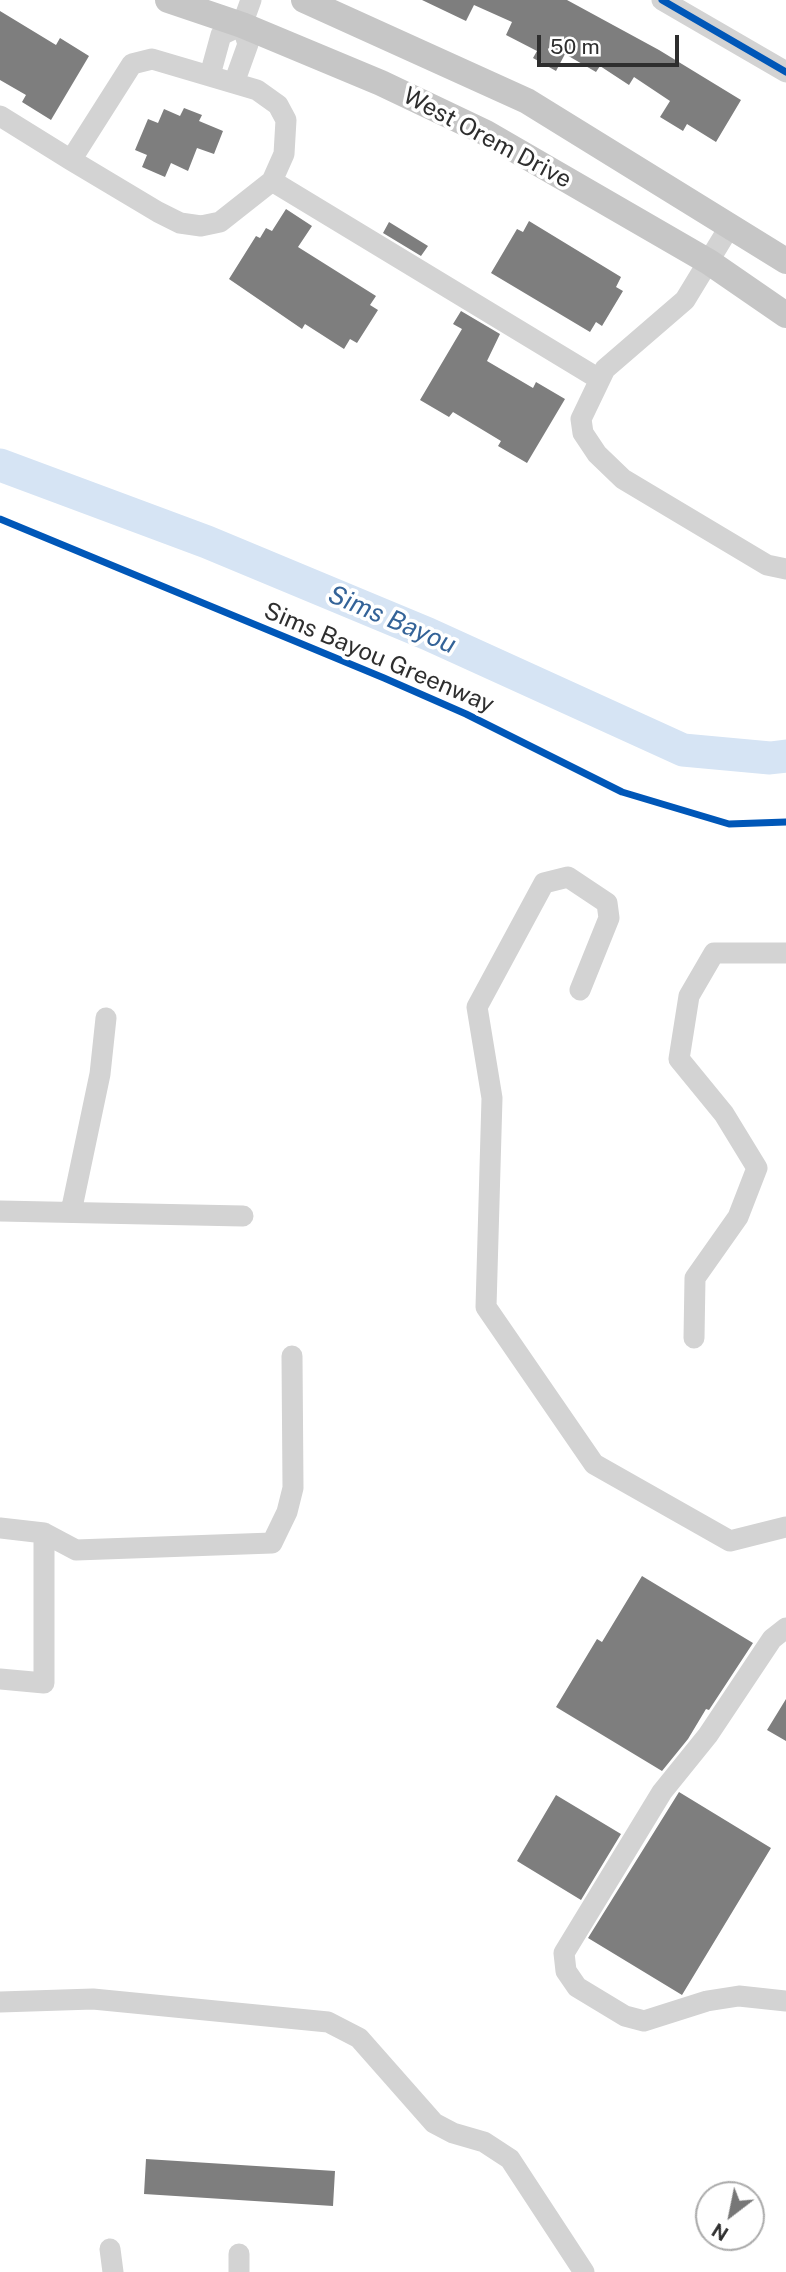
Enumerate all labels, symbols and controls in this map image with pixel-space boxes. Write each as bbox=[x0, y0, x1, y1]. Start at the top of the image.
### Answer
scale bar bbox=[541, 21, 683, 65]
text: 50 m bbox=[550, 34, 600, 59]
street label: West Orem Drive bbox=[398, 81, 576, 195]
water label: Sims Bayou bbox=[323, 579, 461, 661]
street label: Sims Bayou Greenway bbox=[260, 596, 498, 720]
north arrow bbox=[695, 2181, 765, 2251]
text: N bbox=[708, 2219, 732, 2245]

